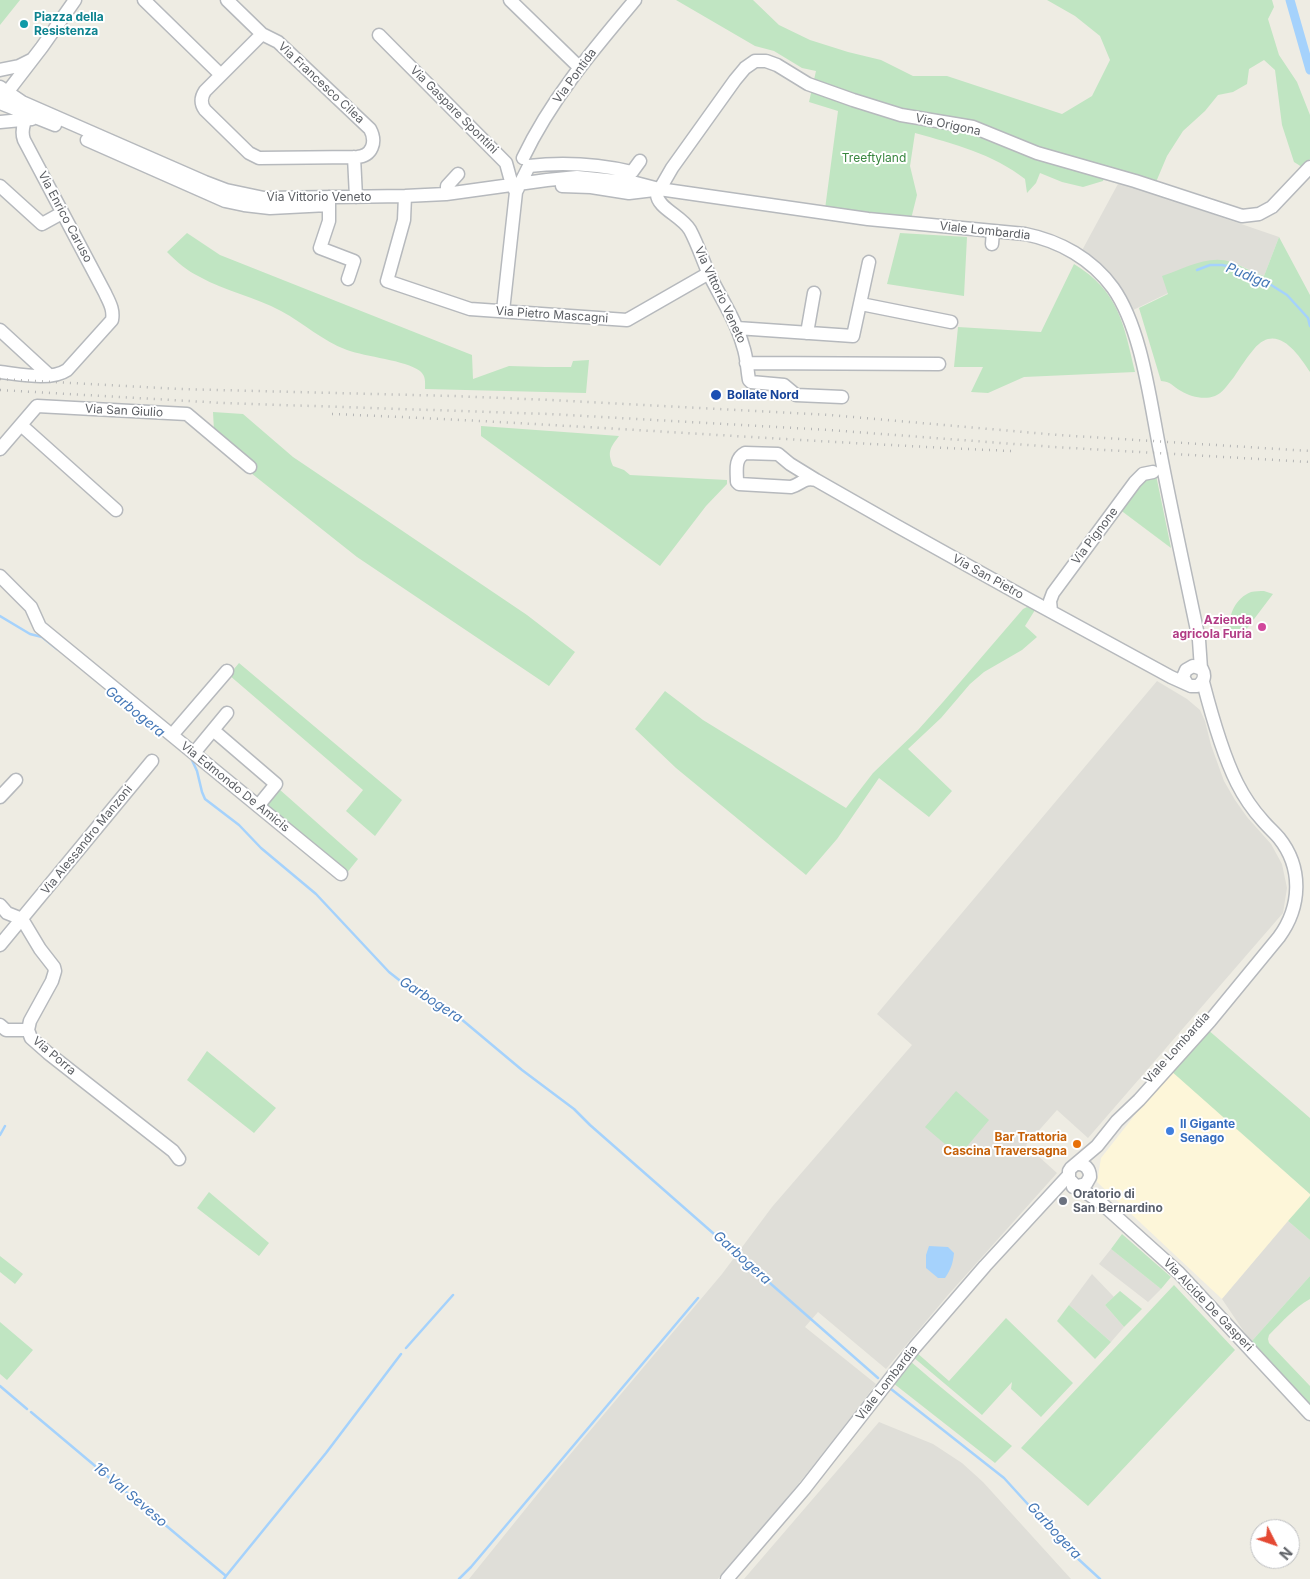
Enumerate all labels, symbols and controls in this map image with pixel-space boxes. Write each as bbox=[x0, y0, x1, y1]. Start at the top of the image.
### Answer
place label: Piazza della Resistenza bbox=[34, 10, 104, 38]
marker: Piazza della Resistenza bbox=[18, 18, 30, 30]
street label: Via Francesco Cilea bbox=[275, 39, 367, 127]
street label: Via Pontida bbox=[550, 46, 600, 106]
street label: Via Gaspare Spontini bbox=[407, 63, 501, 157]
street label: Via Origona bbox=[914, 111, 982, 139]
park label: Treeftyland bbox=[842, 151, 906, 165]
street label: Via Enrico Caruso bbox=[35, 169, 95, 265]
street label: Via Vittorio Veneto bbox=[266, 190, 372, 204]
street label: Viale Lombardia bbox=[939, 219, 1031, 243]
street label: Via Vittorio Veneto bbox=[691, 244, 749, 346]
water label: Pudiga bbox=[1223, 260, 1273, 292]
street label: Via Pietro Mascagni bbox=[495, 304, 609, 326]
marker: Bollate Nord bbox=[709, 388, 723, 402]
place label: Bollate Nord bbox=[727, 388, 799, 402]
street label: Via San Giulio bbox=[85, 402, 163, 420]
street label: Via Pignone bbox=[1069, 505, 1121, 567]
street label: Via San Pietro bbox=[950, 552, 1026, 602]
place label: Azienda agricola Furia bbox=[1172, 613, 1252, 641]
marker: Azienda agricola Furia bbox=[1256, 621, 1268, 633]
water label: Garbogera bbox=[102, 683, 168, 741]
street label: Via Edmondo De Amicis bbox=[178, 739, 292, 835]
street label: Via Alessandro Manzoni bbox=[38, 782, 136, 898]
water label: Garbogera bbox=[396, 973, 466, 1027]
street label: Viale Lombardia bbox=[1141, 1009, 1213, 1087]
street label: Via Porra bbox=[29, 1034, 79, 1078]
place label: Il Gigante Senago bbox=[1180, 1117, 1235, 1145]
marker: Il Gigante Senago bbox=[1164, 1125, 1176, 1137]
place label: Bar Trattoria Cascina Traversagna bbox=[943, 1130, 1067, 1158]
marker: Bar Trattoria Cascina Traversagna bbox=[1071, 1138, 1083, 1150]
place label: Oratorio di San Bernardino bbox=[1073, 1187, 1163, 1215]
marker: Oratorio di San Bernardino bbox=[1057, 1195, 1069, 1207]
water label: Garbogera bbox=[710, 1228, 774, 1288]
street label: Via Alcide De Gasperi bbox=[1160, 1256, 1256, 1354]
street label: Viale Lombardia bbox=[853, 1343, 921, 1423]
water label: 16 Val Seveso bbox=[90, 1459, 170, 1531]
water label: Garbogera bbox=[1023, 1499, 1085, 1563]
north arrow bbox=[1250, 1519, 1300, 1569]
text: N bbox=[1276, 1544, 1296, 1563]

